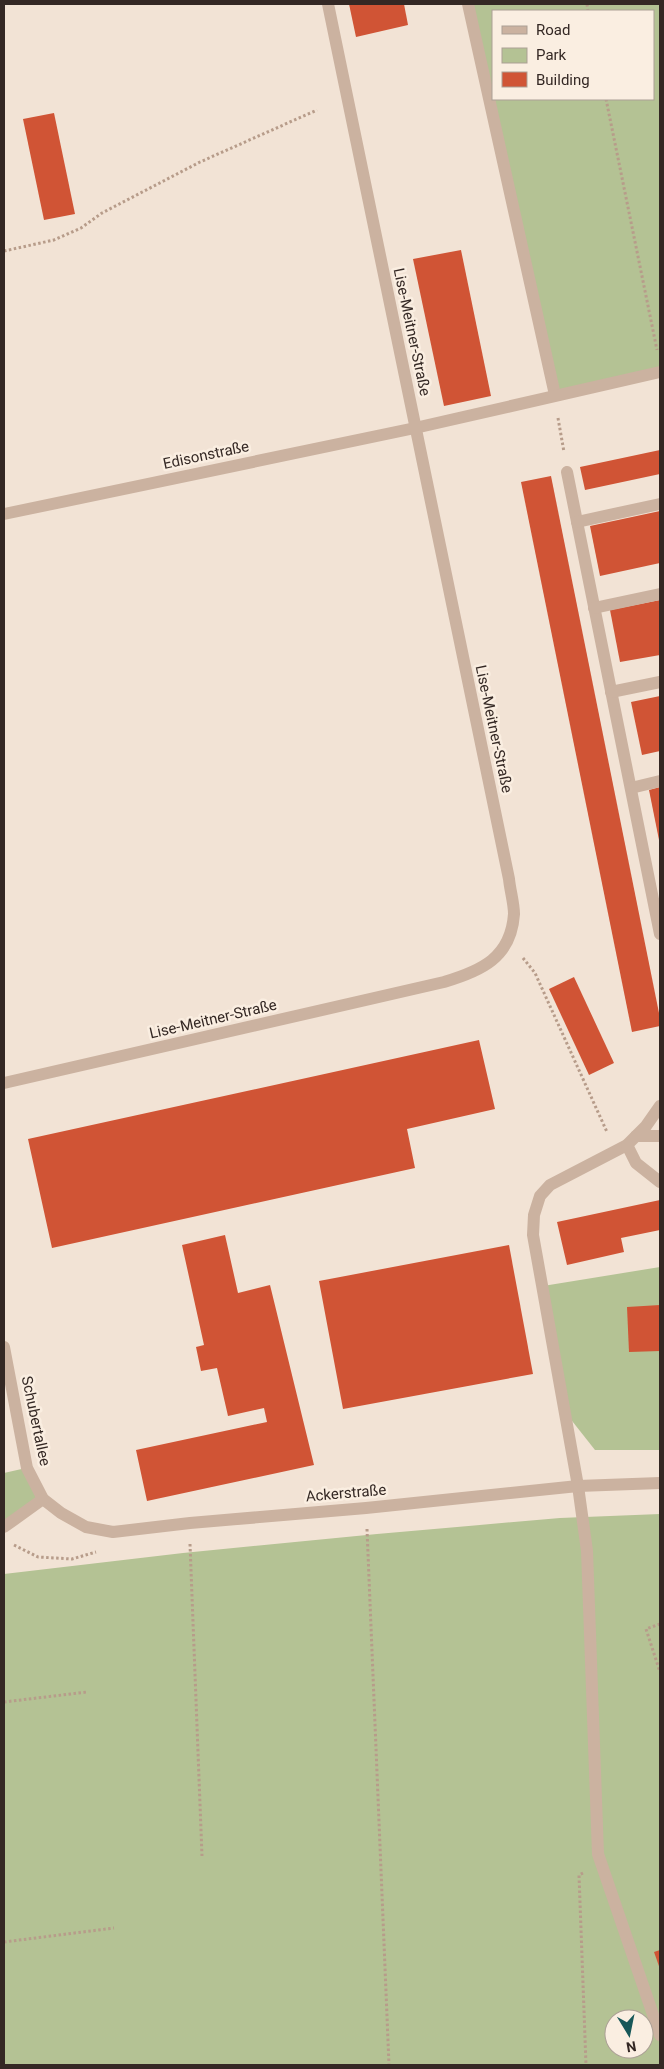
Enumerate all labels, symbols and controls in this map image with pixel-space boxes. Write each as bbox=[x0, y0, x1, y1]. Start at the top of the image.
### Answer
legend bbox=[492, 10, 654, 100]
text: Road bbox=[536, 21, 570, 39]
text: Park bbox=[536, 46, 567, 64]
text: Building bbox=[536, 71, 590, 89]
street label: Lise-Meitner-Straße bbox=[390, 266, 434, 398]
street label: Edisonstraße bbox=[161, 437, 251, 473]
street label: Lise-Meitner-Straße bbox=[472, 663, 516, 795]
street label: Lise-Meitner-Straße bbox=[148, 996, 279, 1042]
street label: Schubertallee bbox=[18, 1374, 54, 1468]
street label: Ackerstraße bbox=[305, 1481, 387, 1505]
north arrow bbox=[604, 2009, 654, 2059]
text: N bbox=[625, 2038, 638, 2056]

